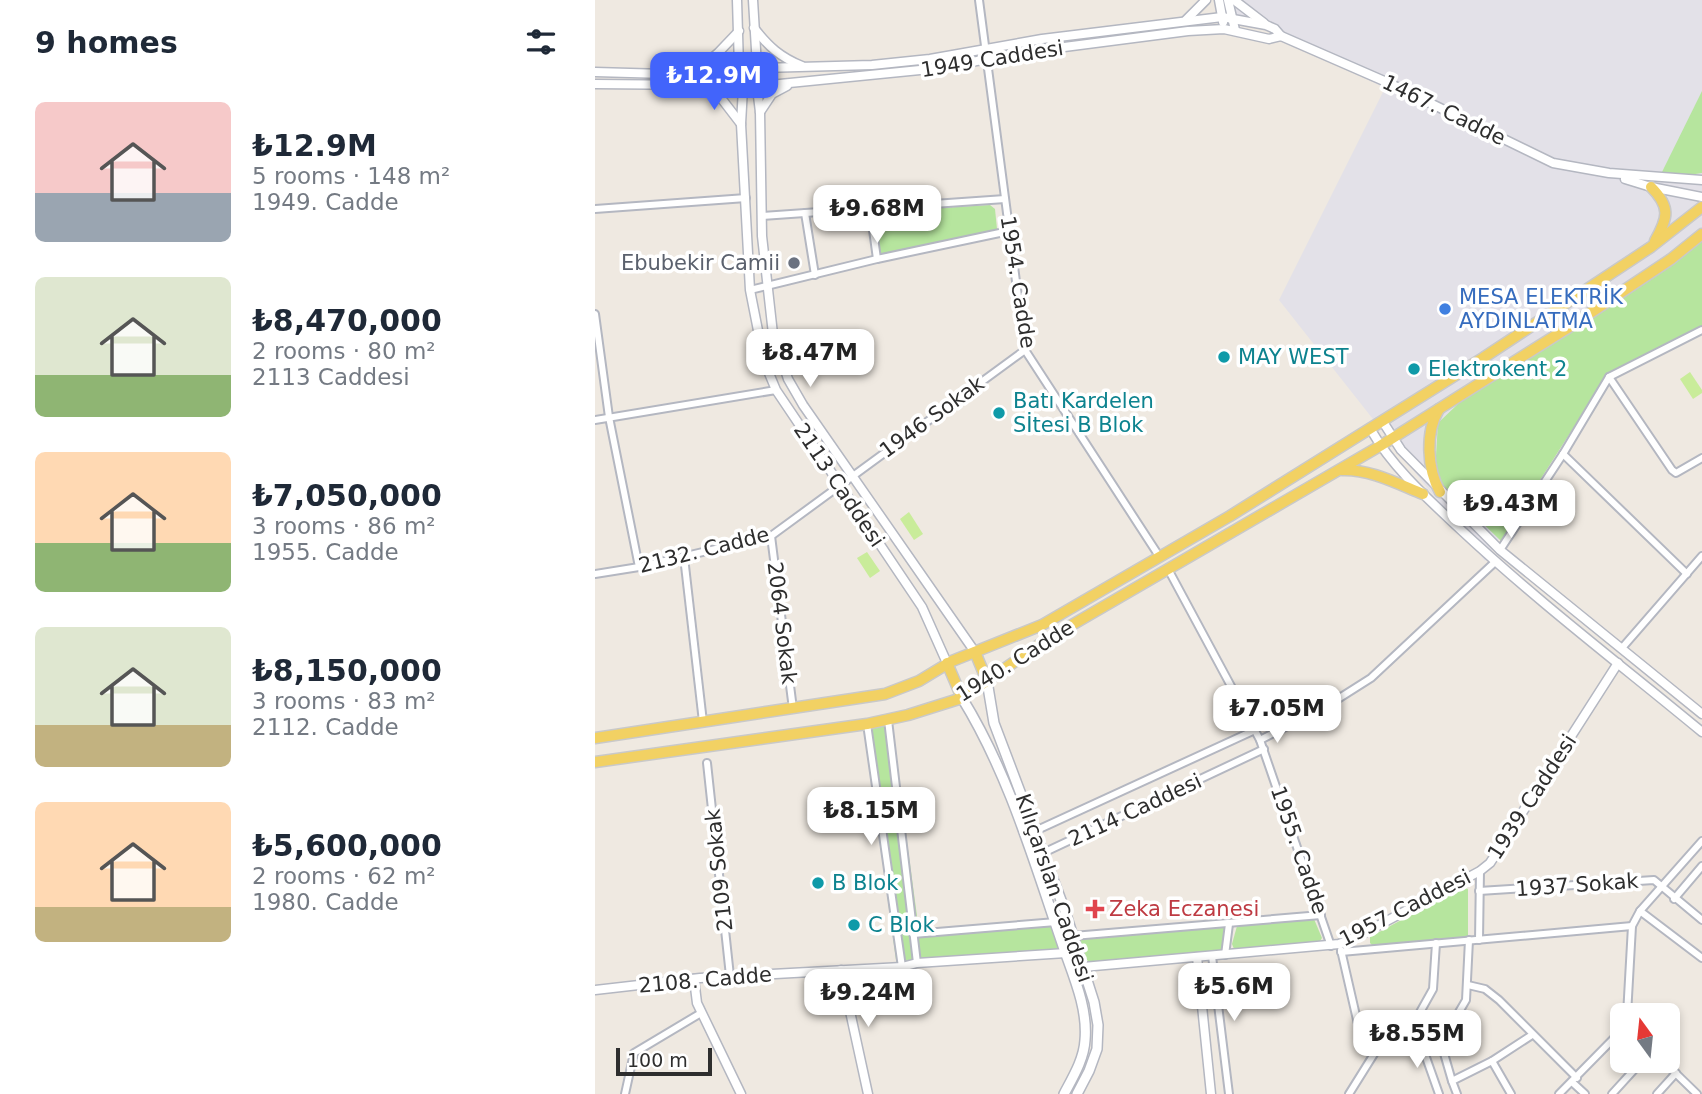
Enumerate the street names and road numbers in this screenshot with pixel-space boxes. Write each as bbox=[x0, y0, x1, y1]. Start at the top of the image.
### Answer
street label: 1949 Caddesi bbox=[919, 36, 1065, 82]
street label: 1467. Cadde bbox=[1379, 70, 1509, 150]
street label: 1954. Cadde bbox=[996, 214, 1040, 350]
street label: 1946 Sokak bbox=[875, 371, 990, 463]
street label: 2113 Caddesi bbox=[789, 419, 889, 551]
street label: 2132. Cadde bbox=[636, 522, 772, 578]
street label: 2064 Sokak bbox=[763, 560, 802, 686]
street label: 1940. Cadde bbox=[952, 615, 1078, 707]
street label: 1939 Caddesi bbox=[1483, 730, 1581, 864]
street label: 2114 Caddesi bbox=[1065, 769, 1205, 851]
street label: 1955. Cadde bbox=[1266, 783, 1332, 917]
street label: Kılıçarslan Caddesi bbox=[1010, 791, 1098, 985]
street label: 2109 Sokak bbox=[701, 807, 737, 932]
street label: 1957 Caddesi bbox=[1335, 865, 1475, 951]
street label: 1937 Sokak bbox=[1515, 869, 1640, 901]
street label: 2108. Cadde bbox=[637, 962, 773, 998]

